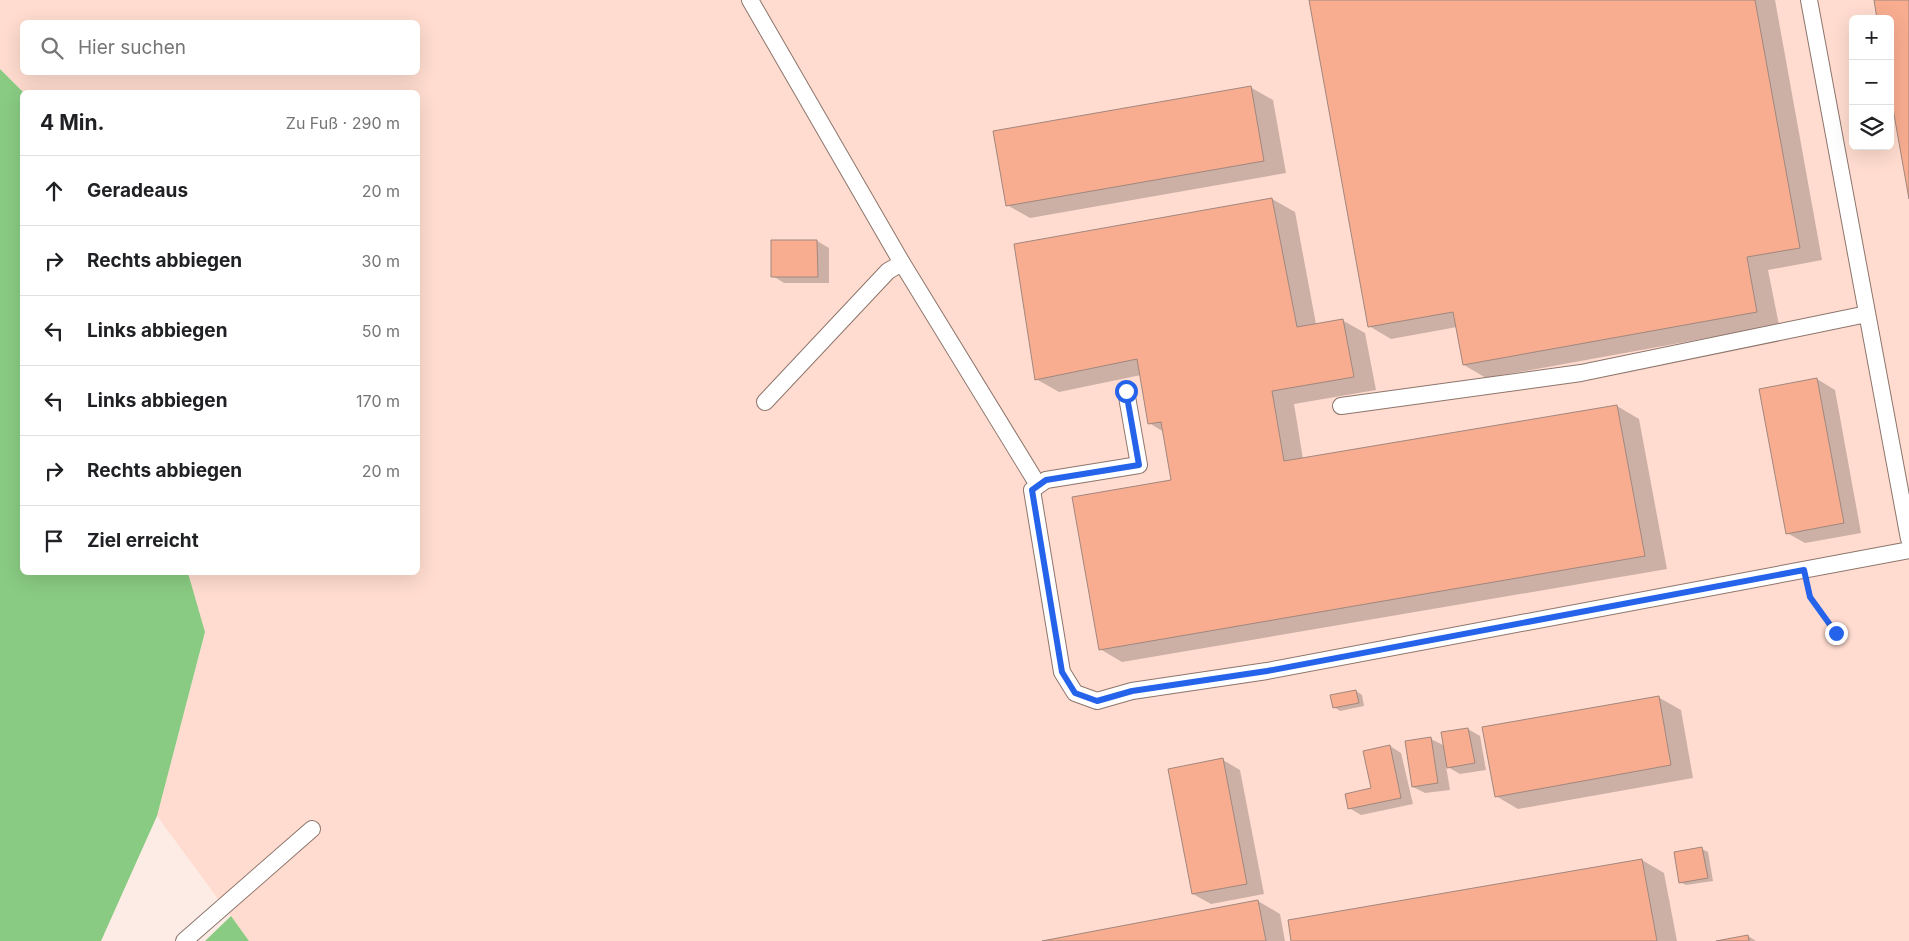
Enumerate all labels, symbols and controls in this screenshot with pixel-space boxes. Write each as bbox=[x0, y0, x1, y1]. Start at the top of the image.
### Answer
map controls bbox=[1849, 15, 1894, 150]
button: + bbox=[1849, 15, 1894, 60]
search box bbox=[20, 20, 420, 75]
icon: search bbox=[38, 34, 66, 62]
text: Hier suchen bbox=[78, 36, 186, 59]
button: − bbox=[1849, 60, 1894, 105]
button: layers bbox=[1849, 105, 1894, 150]
text: 4 Min. bbox=[40, 110, 105, 135]
text: Zu Fuß · 290 m bbox=[286, 113, 400, 133]
icon: ahead bbox=[40, 177, 68, 205]
text: Geradeaus bbox=[87, 179, 188, 202]
text: 20 m bbox=[362, 181, 400, 201]
icon: right bbox=[40, 247, 68, 275]
text: Rechts abbiegen bbox=[87, 249, 242, 272]
text: 30 m bbox=[362, 251, 400, 271]
icon: left bbox=[40, 317, 68, 345]
text: Links abbiegen bbox=[87, 319, 228, 342]
text: 50 m bbox=[362, 321, 400, 341]
route start bbox=[1115, 380, 1138, 403]
icon: left bbox=[40, 387, 68, 415]
text: Links abbiegen bbox=[87, 389, 228, 412]
text: 170 m bbox=[356, 391, 400, 411]
icon: right bbox=[40, 457, 68, 485]
text: Rechts abbiegen bbox=[87, 459, 242, 482]
text: 20 m bbox=[362, 461, 400, 481]
icon: arrive bbox=[40, 527, 68, 555]
text: Ziel erreicht bbox=[87, 529, 199, 552]
route end bbox=[1825, 622, 1848, 645]

